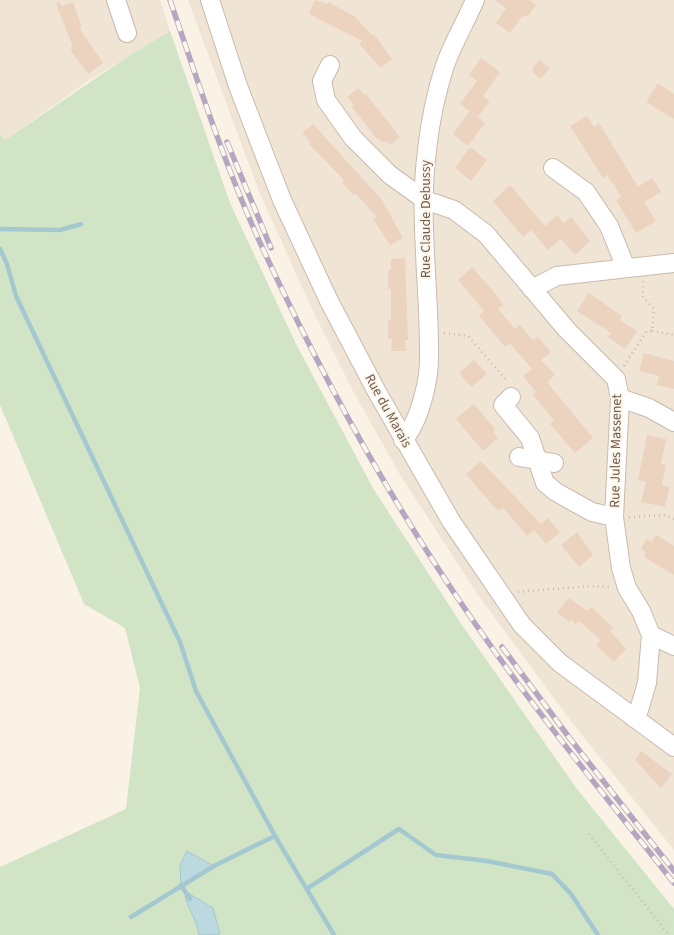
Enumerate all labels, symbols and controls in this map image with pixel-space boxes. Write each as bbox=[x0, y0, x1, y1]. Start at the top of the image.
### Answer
street label: Rue Claude Debussy bbox=[416, 159, 436, 278]
street label: Rue du Marais bbox=[359, 370, 417, 452]
street label: Rue Jules Massenet bbox=[605, 394, 627, 508]

